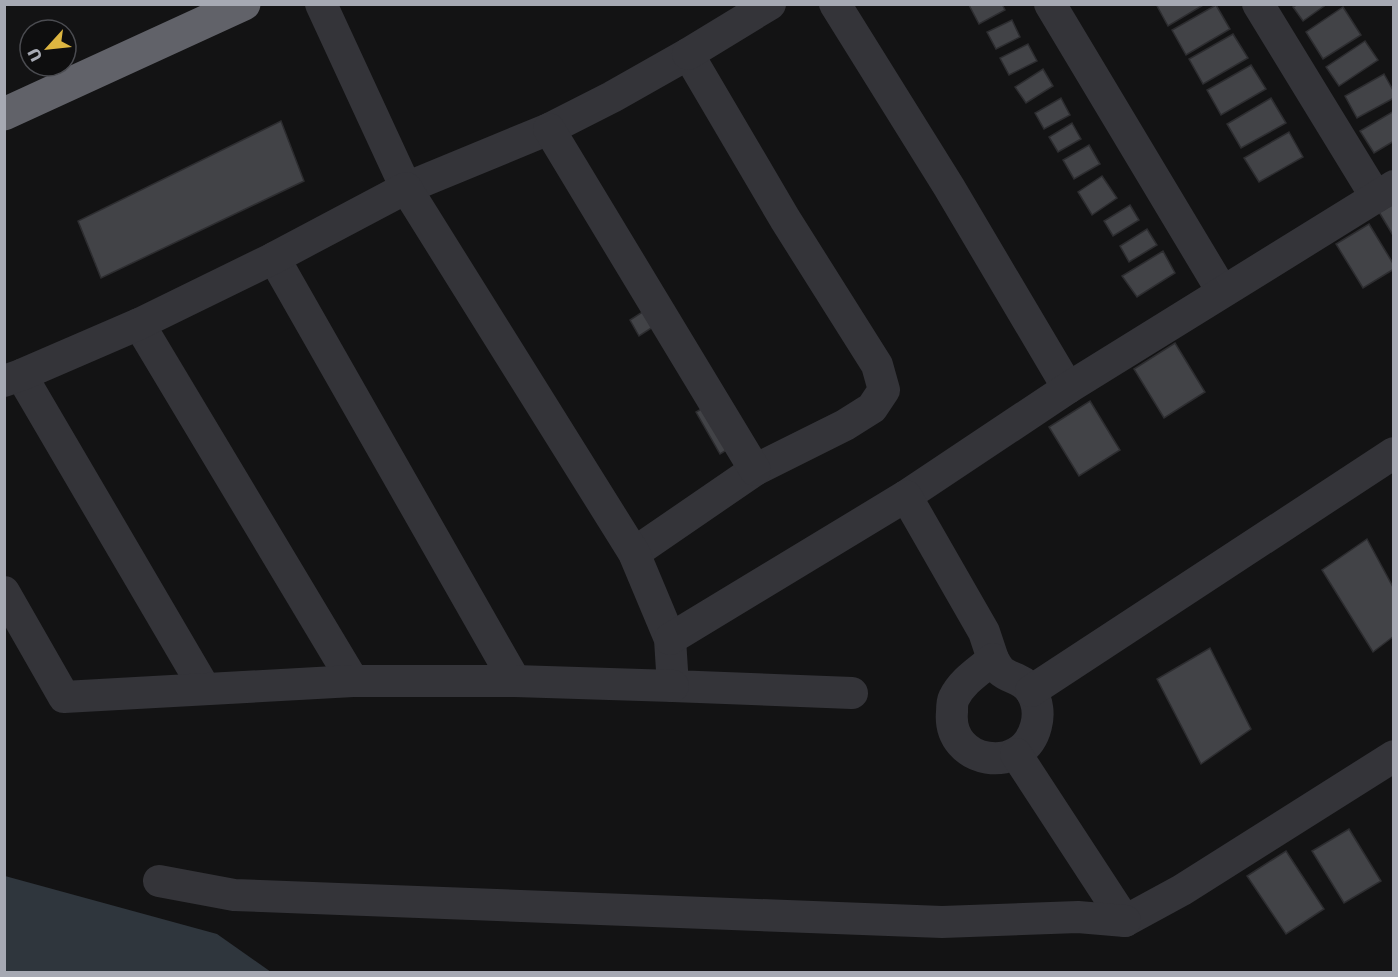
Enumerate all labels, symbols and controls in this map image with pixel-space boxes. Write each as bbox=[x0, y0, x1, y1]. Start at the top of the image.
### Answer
north arrow bbox=[18, 18, 78, 78]
text: U bbox=[24, 44, 46, 65]

